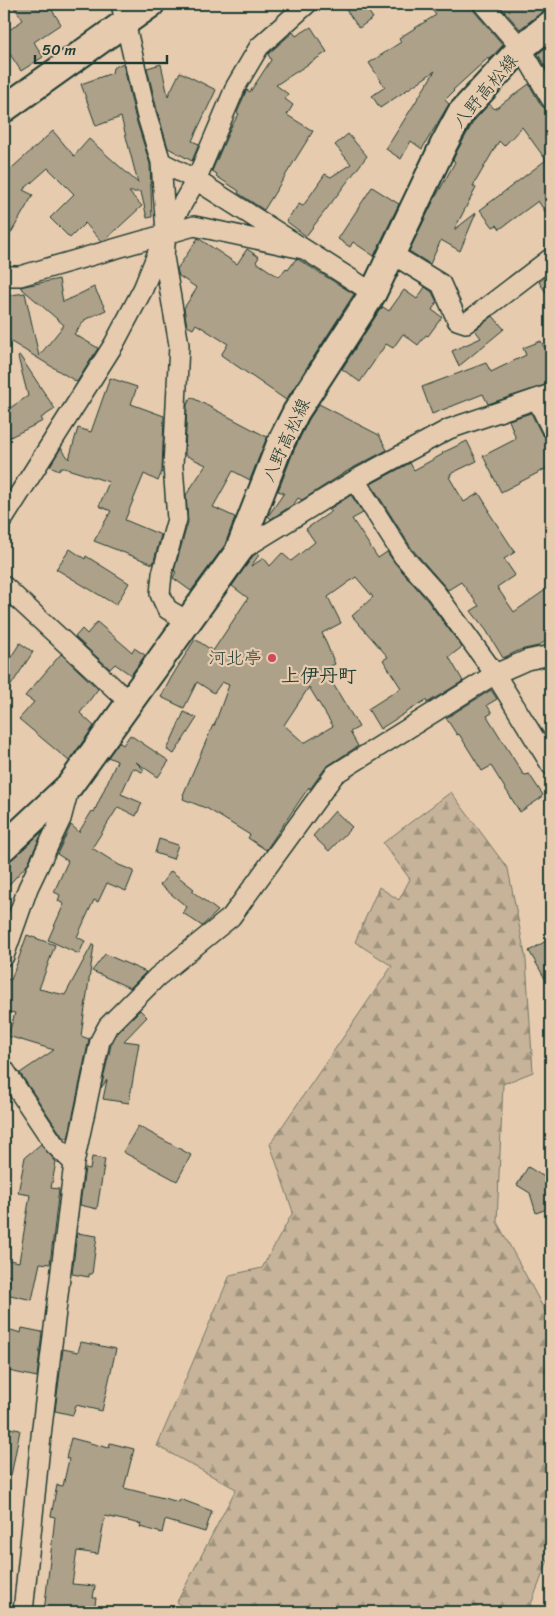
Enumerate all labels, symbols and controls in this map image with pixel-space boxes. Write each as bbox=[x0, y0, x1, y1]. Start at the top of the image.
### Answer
scale bar bbox=[35, 32, 168, 64]
text: 50 m bbox=[42, 37, 77, 63]
street label: 八野高松線 bbox=[444, 46, 526, 136]
street label: 八野高松線 bbox=[252, 392, 320, 488]
place label: 河北亭 bbox=[208, 642, 262, 674]
marker: 河北亭 bbox=[266, 652, 278, 664]
district label: 上伊丹町 bbox=[281, 659, 357, 692]

